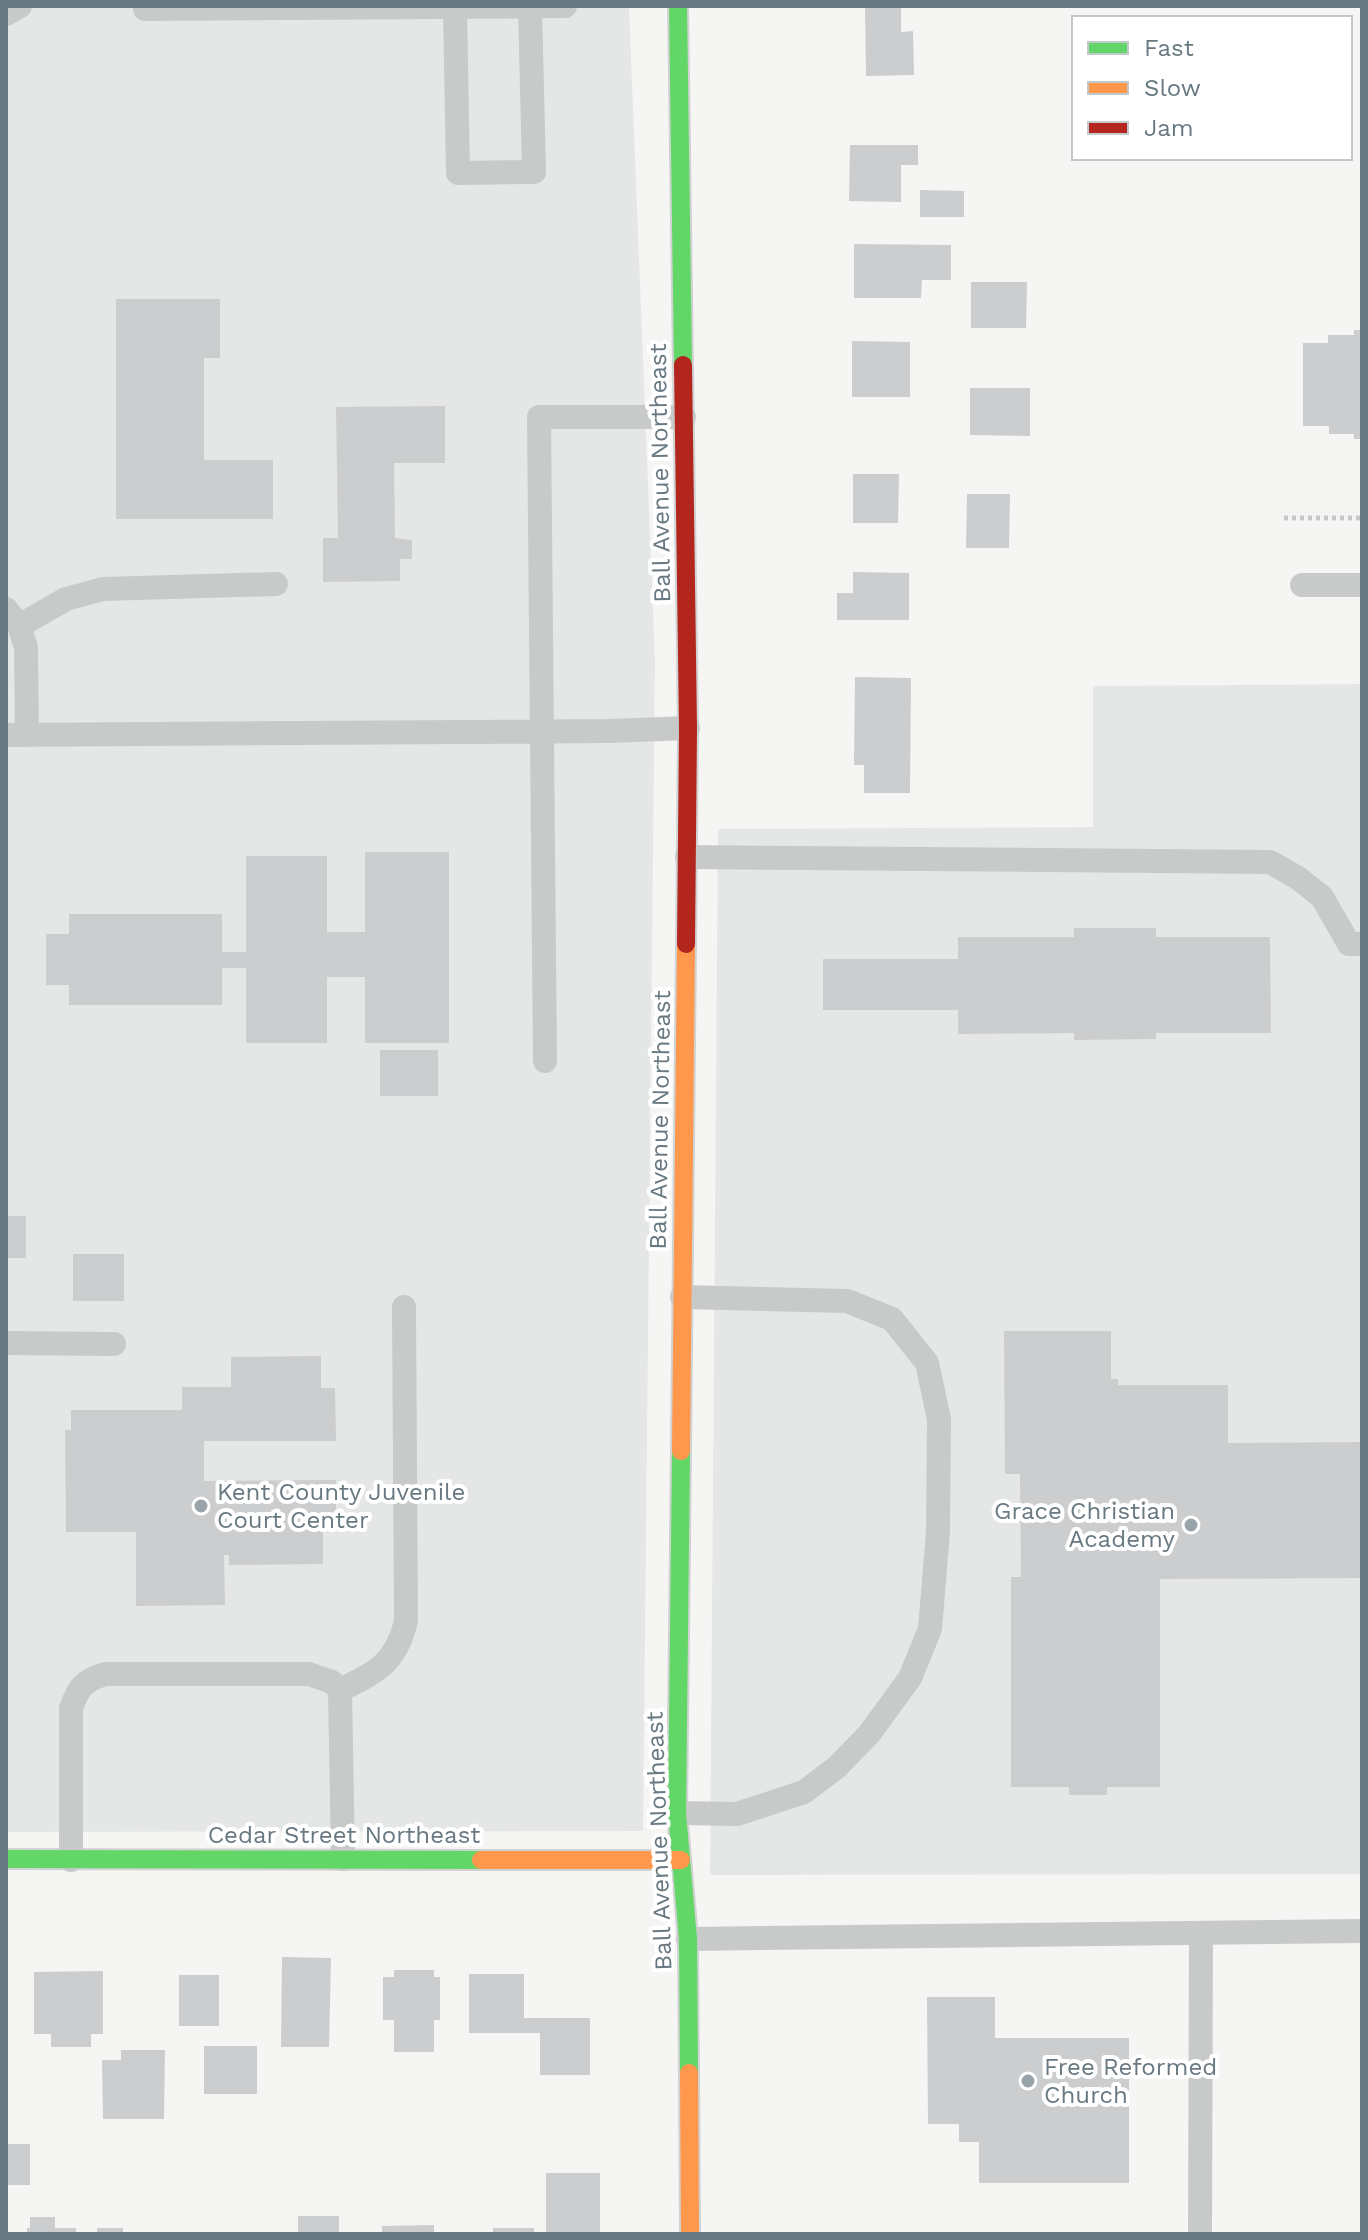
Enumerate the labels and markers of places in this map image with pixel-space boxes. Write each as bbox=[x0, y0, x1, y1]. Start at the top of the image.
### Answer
place label: Kent County Juvenile Court Center bbox=[217, 1478, 465, 1534]
marker: Kent County Juvenile Court Center bbox=[192, 1497, 210, 1515]
place label: Grace Christian Academy bbox=[994, 1497, 1176, 1553]
marker: Grace Christian Academy bbox=[1182, 1516, 1200, 1534]
place label: Free Reformed Church bbox=[1044, 2053, 1217, 2109]
marker: Free Reformed Church bbox=[1019, 2072, 1037, 2090]

